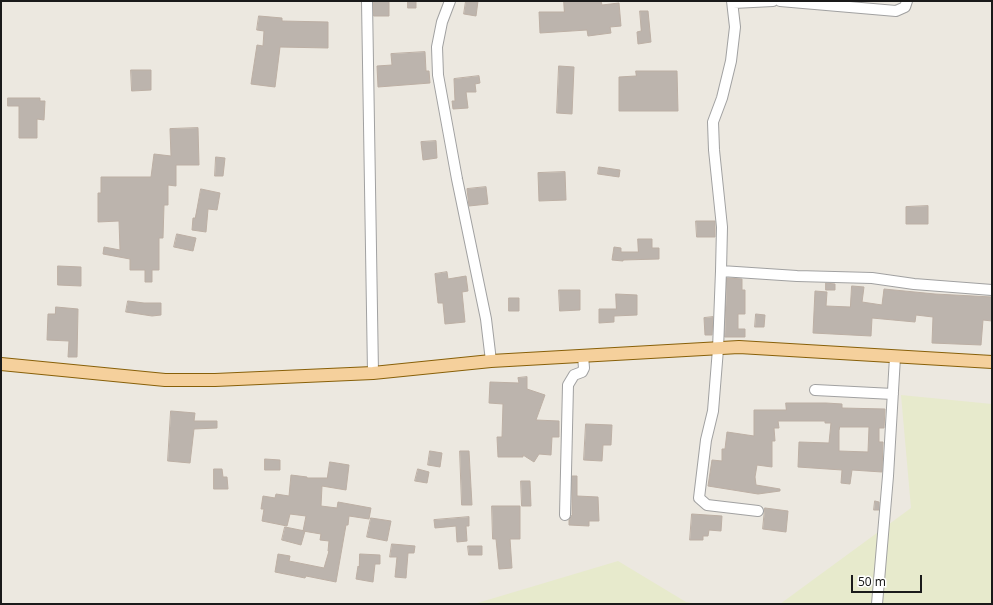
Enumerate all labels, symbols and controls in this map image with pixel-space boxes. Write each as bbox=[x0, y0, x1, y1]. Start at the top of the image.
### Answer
scale bar bbox=[853, 567, 924, 593]
text: 50 m bbox=[858, 573, 886, 590]

